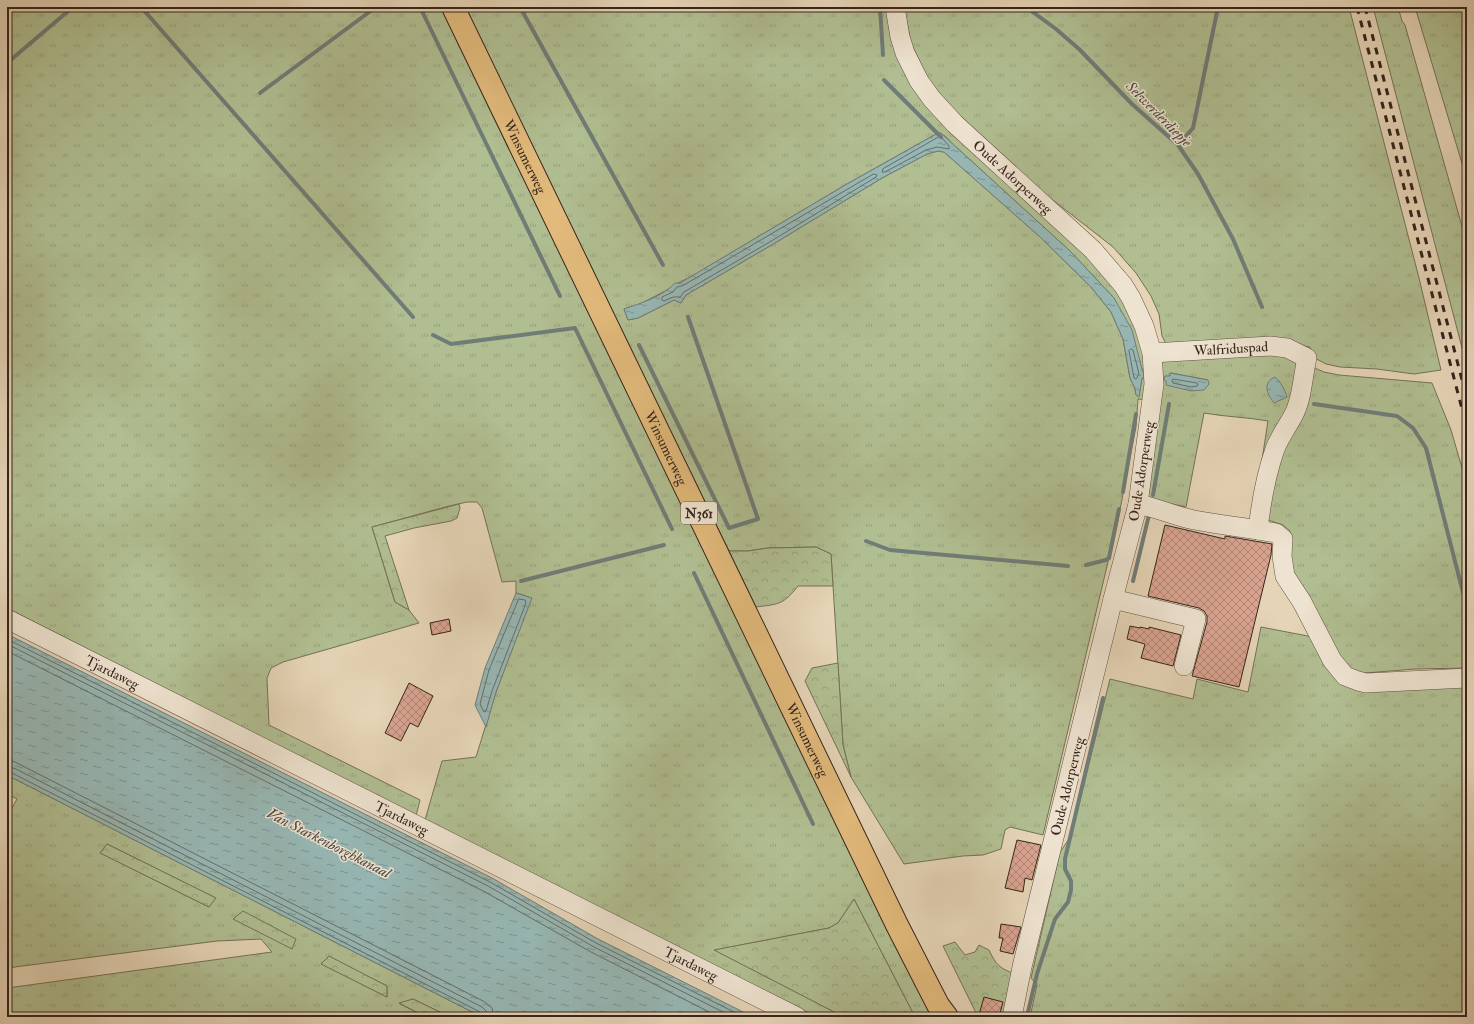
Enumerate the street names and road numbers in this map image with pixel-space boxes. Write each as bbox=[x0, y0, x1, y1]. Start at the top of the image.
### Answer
street label: Winsumerweg bbox=[499, 116, 550, 198]
street label: Oude Adorperweg bbox=[969, 137, 1057, 218]
street label: Walfriduspad bbox=[1192, 338, 1269, 360]
street label: Winsumerweg bbox=[640, 408, 692, 489]
street label: Oude Adorperweg bbox=[1125, 419, 1159, 523]
road number: N361 bbox=[681, 502, 717, 524]
street label: Tjardaweg bbox=[82, 652, 143, 694]
street label: Winsumerweg bbox=[781, 699, 833, 781]
street label: Oude Adorperweg bbox=[1047, 734, 1089, 838]
street label: Tjardaweg bbox=[372, 798, 432, 840]
street label: Tjardaweg bbox=[661, 943, 722, 985]

